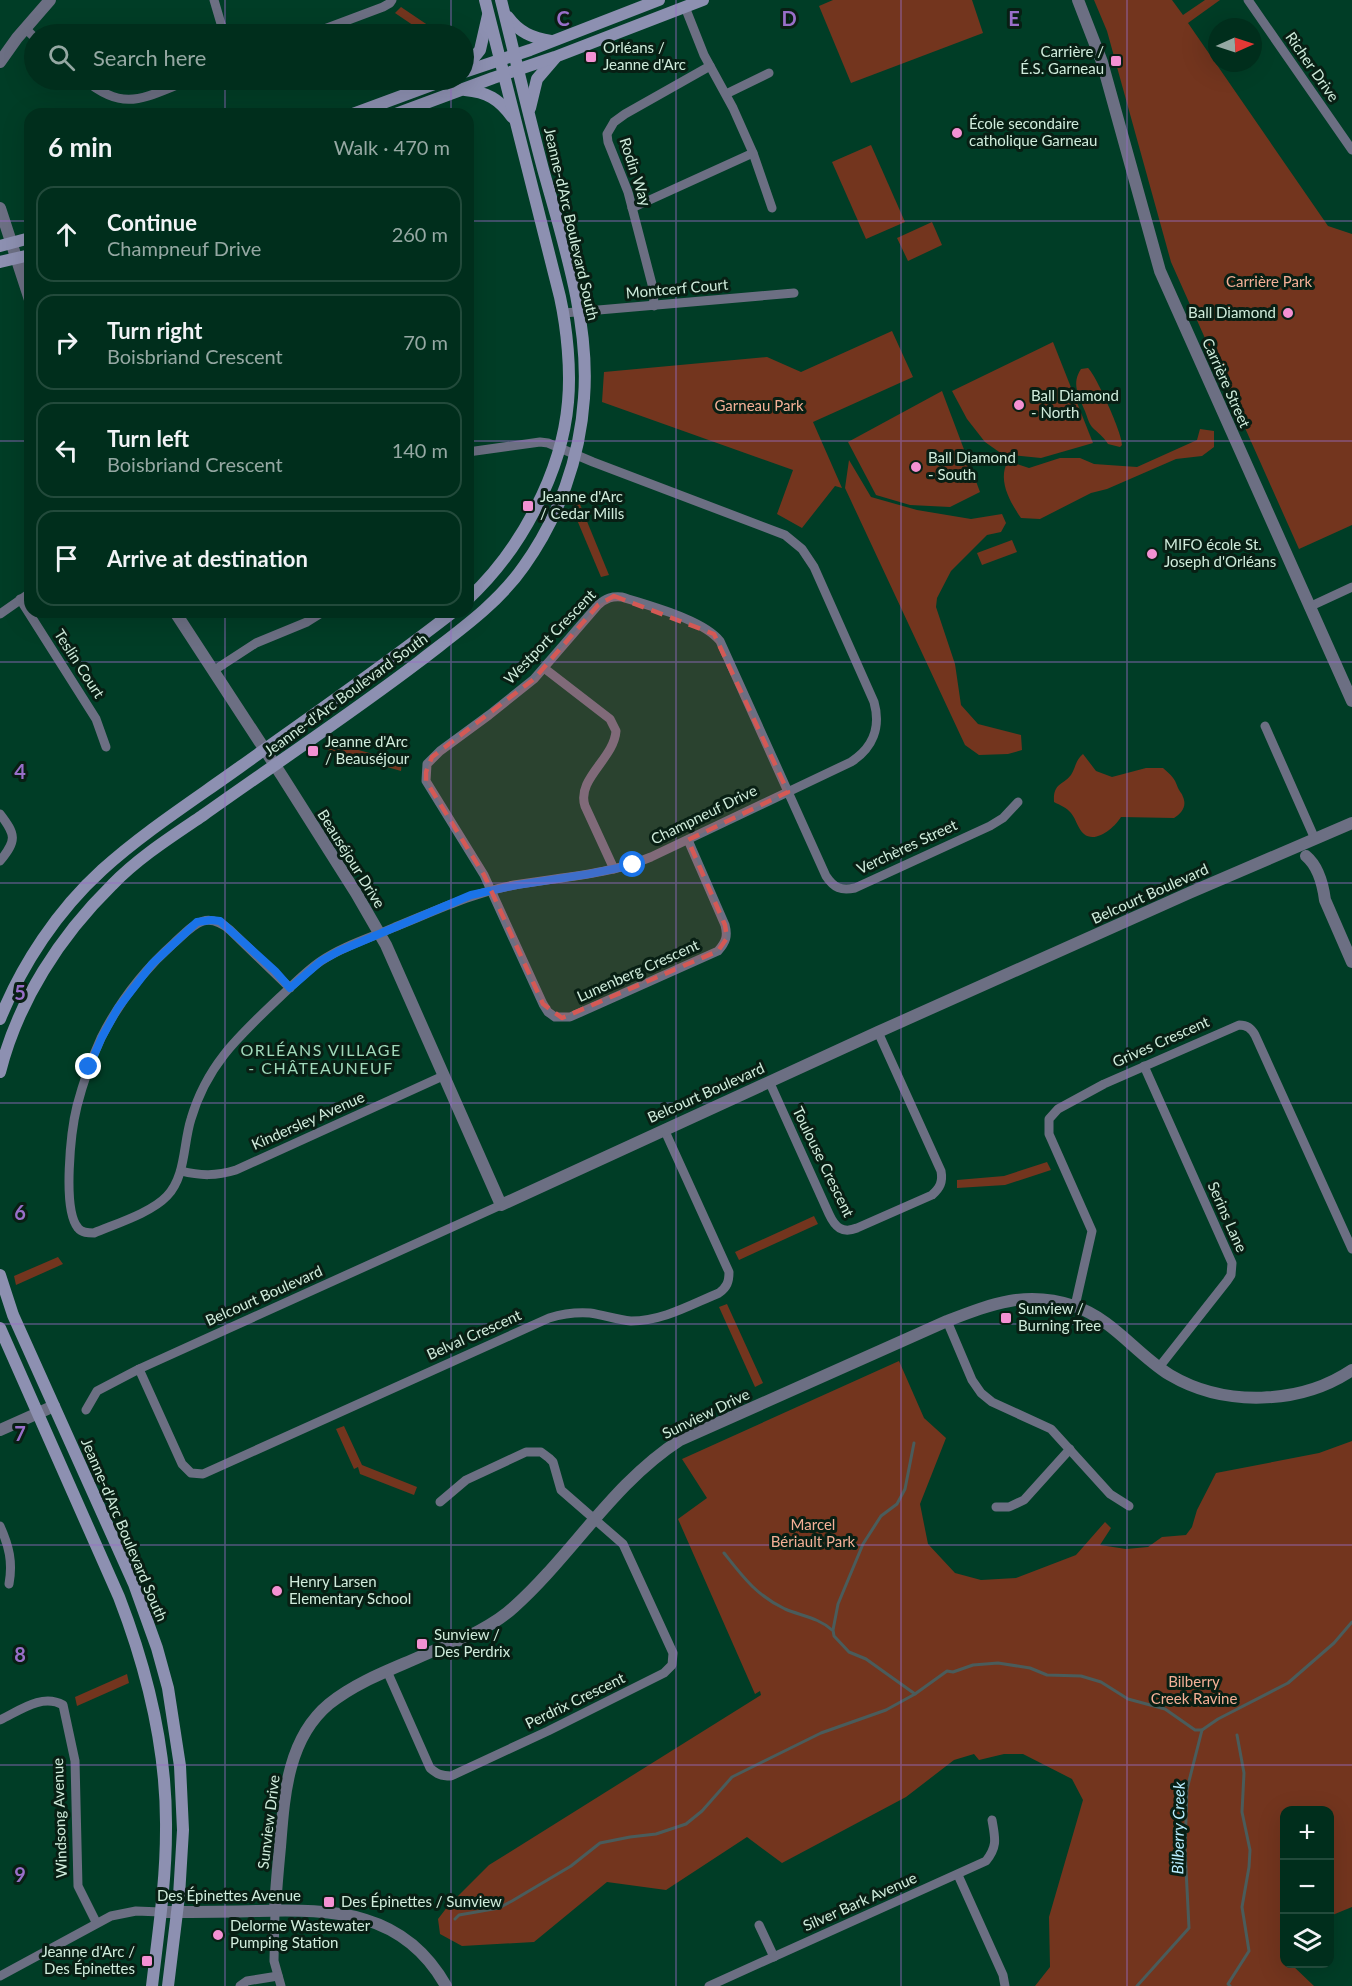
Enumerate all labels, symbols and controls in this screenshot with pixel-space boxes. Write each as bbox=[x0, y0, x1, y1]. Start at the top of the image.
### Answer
text: C bbox=[556, 6, 570, 30]
text: D bbox=[781, 6, 797, 30]
text: E bbox=[1008, 6, 1020, 30]
north arrow bbox=[1208, 18, 1262, 72]
search box bbox=[24, 24, 474, 90]
street label: Richer Drive bbox=[1282, 28, 1343, 105]
place label: Orléans / Jeanne d'Arc bbox=[603, 38, 686, 73]
icon: search bbox=[45, 41, 78, 74]
place label: Carrière / É.S. Garneau bbox=[1020, 42, 1104, 77]
text: Search here bbox=[93, 44, 206, 71]
marker: Orléans / Jeanne d'Arc bbox=[584, 50, 598, 64]
marker: Carrière / É.S. Garneau bbox=[1109, 54, 1123, 68]
place label: École secondaire catholique Garneau bbox=[969, 114, 1097, 149]
street label: Jeanne-d'Arc Boulevard South bbox=[541, 126, 603, 322]
marker: École secondaire catholique Garneau bbox=[950, 126, 964, 140]
text: 6 min bbox=[48, 131, 112, 163]
text: Walk · 470 m bbox=[334, 135, 450, 159]
street label: Rodin Way bbox=[616, 135, 656, 209]
text: Continue bbox=[107, 209, 197, 236]
icon: ahead bbox=[50, 218, 83, 251]
text: 260 m bbox=[392, 222, 448, 246]
text: Champneuf Drive bbox=[107, 236, 261, 260]
park label: Carrière Park bbox=[1226, 272, 1312, 290]
street label: Montcerf Court bbox=[625, 275, 729, 301]
place label: Ball Diamond bbox=[1188, 303, 1276, 321]
marker: Ball Diamond bbox=[1281, 306, 1295, 320]
text: Turn right bbox=[107, 317, 202, 344]
icon: right bbox=[50, 326, 83, 359]
text: 70 m bbox=[403, 330, 448, 354]
street label: Carrière Street bbox=[1199, 335, 1255, 431]
text: Boisbriand Crescent bbox=[107, 344, 283, 368]
place label: Ball Diamond - North bbox=[1031, 386, 1119, 421]
park label: Garneau Park bbox=[714, 396, 804, 414]
marker: Ball Diamond - North bbox=[1012, 398, 1026, 412]
text: Turn left bbox=[107, 425, 189, 452]
icon: left bbox=[50, 434, 83, 467]
text: 140 m bbox=[392, 438, 448, 462]
place label: Ball Diamond - South bbox=[928, 448, 1016, 483]
text: Boisbriand Crescent bbox=[107, 452, 283, 476]
marker: Ball Diamond - South bbox=[909, 460, 923, 474]
place label: Jeanne d'Arc / Cedar Mills bbox=[540, 487, 624, 522]
marker: Jeanne d'Arc / Cedar Mills bbox=[521, 499, 535, 513]
place label: MIFO école St. Joseph d'Orléans bbox=[1164, 535, 1276, 570]
icon: arrive bbox=[50, 542, 83, 575]
text: Arrive at destination bbox=[107, 545, 308, 572]
marker: MIFO école St. Joseph d'Orléans bbox=[1145, 547, 1159, 561]
street label: Westport Crescent bbox=[500, 585, 599, 687]
street label: Teslin Court bbox=[51, 626, 109, 702]
street label: Jeanne-d'Arc Boulevard South bbox=[260, 629, 431, 760]
place label: Jeanne d'Arc / Beauséjour bbox=[325, 732, 410, 767]
marker: Jeanne d'Arc / Beauséjour bbox=[306, 744, 320, 758]
text: 4 bbox=[14, 759, 26, 783]
street label: Champneuf Drive bbox=[648, 781, 760, 848]
street label: Beauséjour Drive bbox=[314, 806, 389, 911]
street label: Verchères Street bbox=[854, 815, 960, 877]
route start bbox=[619, 851, 645, 877]
street label: Belcourt Boulevard bbox=[1088, 859, 1211, 927]
street label: Lunenberg Crescent bbox=[574, 935, 702, 1005]
text: 5 bbox=[14, 980, 26, 1004]
street label: Grives Crescent bbox=[1110, 1012, 1212, 1070]
district label: ORLÉANS VILLAGE - CHÂTEAUNEUF bbox=[240, 1040, 402, 1077]
route end bbox=[75, 1053, 101, 1079]
street label: Belcourt Boulevard bbox=[644, 1058, 767, 1126]
street label: Kindersley Avenue bbox=[248, 1087, 367, 1153]
street label: Toulouse Crescent bbox=[789, 1103, 859, 1220]
street label: Serins Lane bbox=[1204, 1179, 1251, 1255]
text: 6 bbox=[14, 1200, 26, 1224]
street label: Belcourt Boulevard bbox=[202, 1261, 325, 1329]
place label: Sunview / Burning Tree bbox=[1018, 1299, 1101, 1334]
street label: Belval Crescent bbox=[424, 1305, 524, 1363]
marker: Sunview / Burning Tree bbox=[999, 1311, 1013, 1325]
street label: Sunview Drive bbox=[659, 1384, 752, 1442]
text: 7 bbox=[14, 1421, 26, 1445]
street label: Jeanne-d'Arc Boulevard South bbox=[78, 1435, 172, 1624]
park label: Marcel Bériault Park bbox=[771, 1515, 856, 1550]
place label: Henry Larsen Elementary School bbox=[289, 1572, 411, 1607]
marker: Henry Larsen Elementary School bbox=[270, 1584, 284, 1598]
place label: Sunview / Des Perdrix bbox=[434, 1625, 511, 1660]
marker: Sunview / Des Perdrix bbox=[415, 1637, 429, 1651]
text: 8 bbox=[14, 1642, 26, 1666]
street label: Perdrix Crescent bbox=[522, 1668, 628, 1732]
park label: Bilberry Creek Ravine bbox=[1151, 1672, 1237, 1707]
street label: Windsong Avenue bbox=[48, 1758, 70, 1878]
street label: Sunview Drive bbox=[253, 1774, 283, 1870]
water label: Bilberry Creek bbox=[1167, 1781, 1188, 1875]
map controls bbox=[1280, 1806, 1334, 1968]
button: + bbox=[1280, 1806, 1334, 1860]
button: − bbox=[1280, 1860, 1334, 1914]
text: 9 bbox=[14, 1862, 26, 1886]
street label: Silver Bark Avenue bbox=[800, 1868, 919, 1934]
street label: Des Épinettes Avenue bbox=[157, 1886, 301, 1904]
place label: Des Épinettes / Sunview bbox=[341, 1892, 502, 1910]
marker: Des Épinettes / Sunview bbox=[322, 1895, 336, 1909]
button: layers bbox=[1280, 1914, 1334, 1968]
place label: Delorme Wastewater Pumping Station bbox=[230, 1916, 371, 1951]
marker: Delorme Wastewater Pumping Station bbox=[211, 1928, 225, 1942]
place label: Jeanne d'Arc / Des Épinettes bbox=[41, 1942, 135, 1977]
marker: Jeanne d'Arc / Des Épinettes bbox=[140, 1954, 154, 1968]

